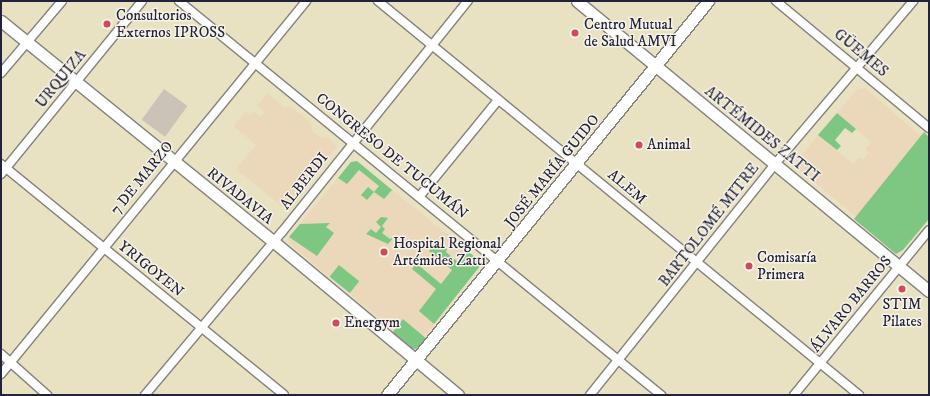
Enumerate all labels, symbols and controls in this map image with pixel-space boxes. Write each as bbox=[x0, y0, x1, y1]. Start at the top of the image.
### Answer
place label: Consultorios Externos IPROSS bbox=[116, 6, 225, 41]
place label: Centro Mutual de Salud AMVI bbox=[584, 15, 676, 50]
marker: Consultorios Externos IPROSS bbox=[101, 18, 113, 30]
street label: GÜEMES bbox=[830, 25, 892, 81]
marker: Centro Mutual de Salud AMVI bbox=[569, 27, 581, 39]
street label: URQUIZA bbox=[32, 46, 90, 112]
street label: ARTÉMIDES ZATTI bbox=[701, 82, 823, 186]
street label: CONGRESO DE TUCUMÁN bbox=[312, 89, 472, 223]
street label: JOSÉ MARÍA GUIDO bbox=[501, 111, 603, 231]
place label: Animal bbox=[647, 136, 690, 154]
street label: 7 DE MARZO bbox=[107, 138, 177, 218]
marker: Animal bbox=[634, 140, 644, 150]
street label: ALBERDI bbox=[276, 149, 332, 213]
street label: BARTOLOMÉ MITRE bbox=[655, 160, 763, 290]
street label: RIVADAVIA bbox=[203, 164, 277, 228]
street label: ALEM bbox=[604, 166, 650, 208]
place label: Hospital Regional Artémides Zatti bbox=[393, 234, 501, 269]
street label: YRIGOYEN bbox=[115, 237, 187, 301]
marker: Hospital Regional Artémides Zatti bbox=[378, 246, 390, 258]
place label: Comisaría Primera bbox=[757, 248, 817, 283]
street label: ÁLVARO BARROS bbox=[807, 252, 895, 356]
marker: Comisaría Primera bbox=[744, 261, 754, 271]
marker: STIM Pilates bbox=[897, 284, 907, 294]
place label: STIM Pilates bbox=[882, 295, 922, 330]
place label: Energym bbox=[344, 314, 400, 332]
marker: Energym bbox=[331, 318, 341, 328]

